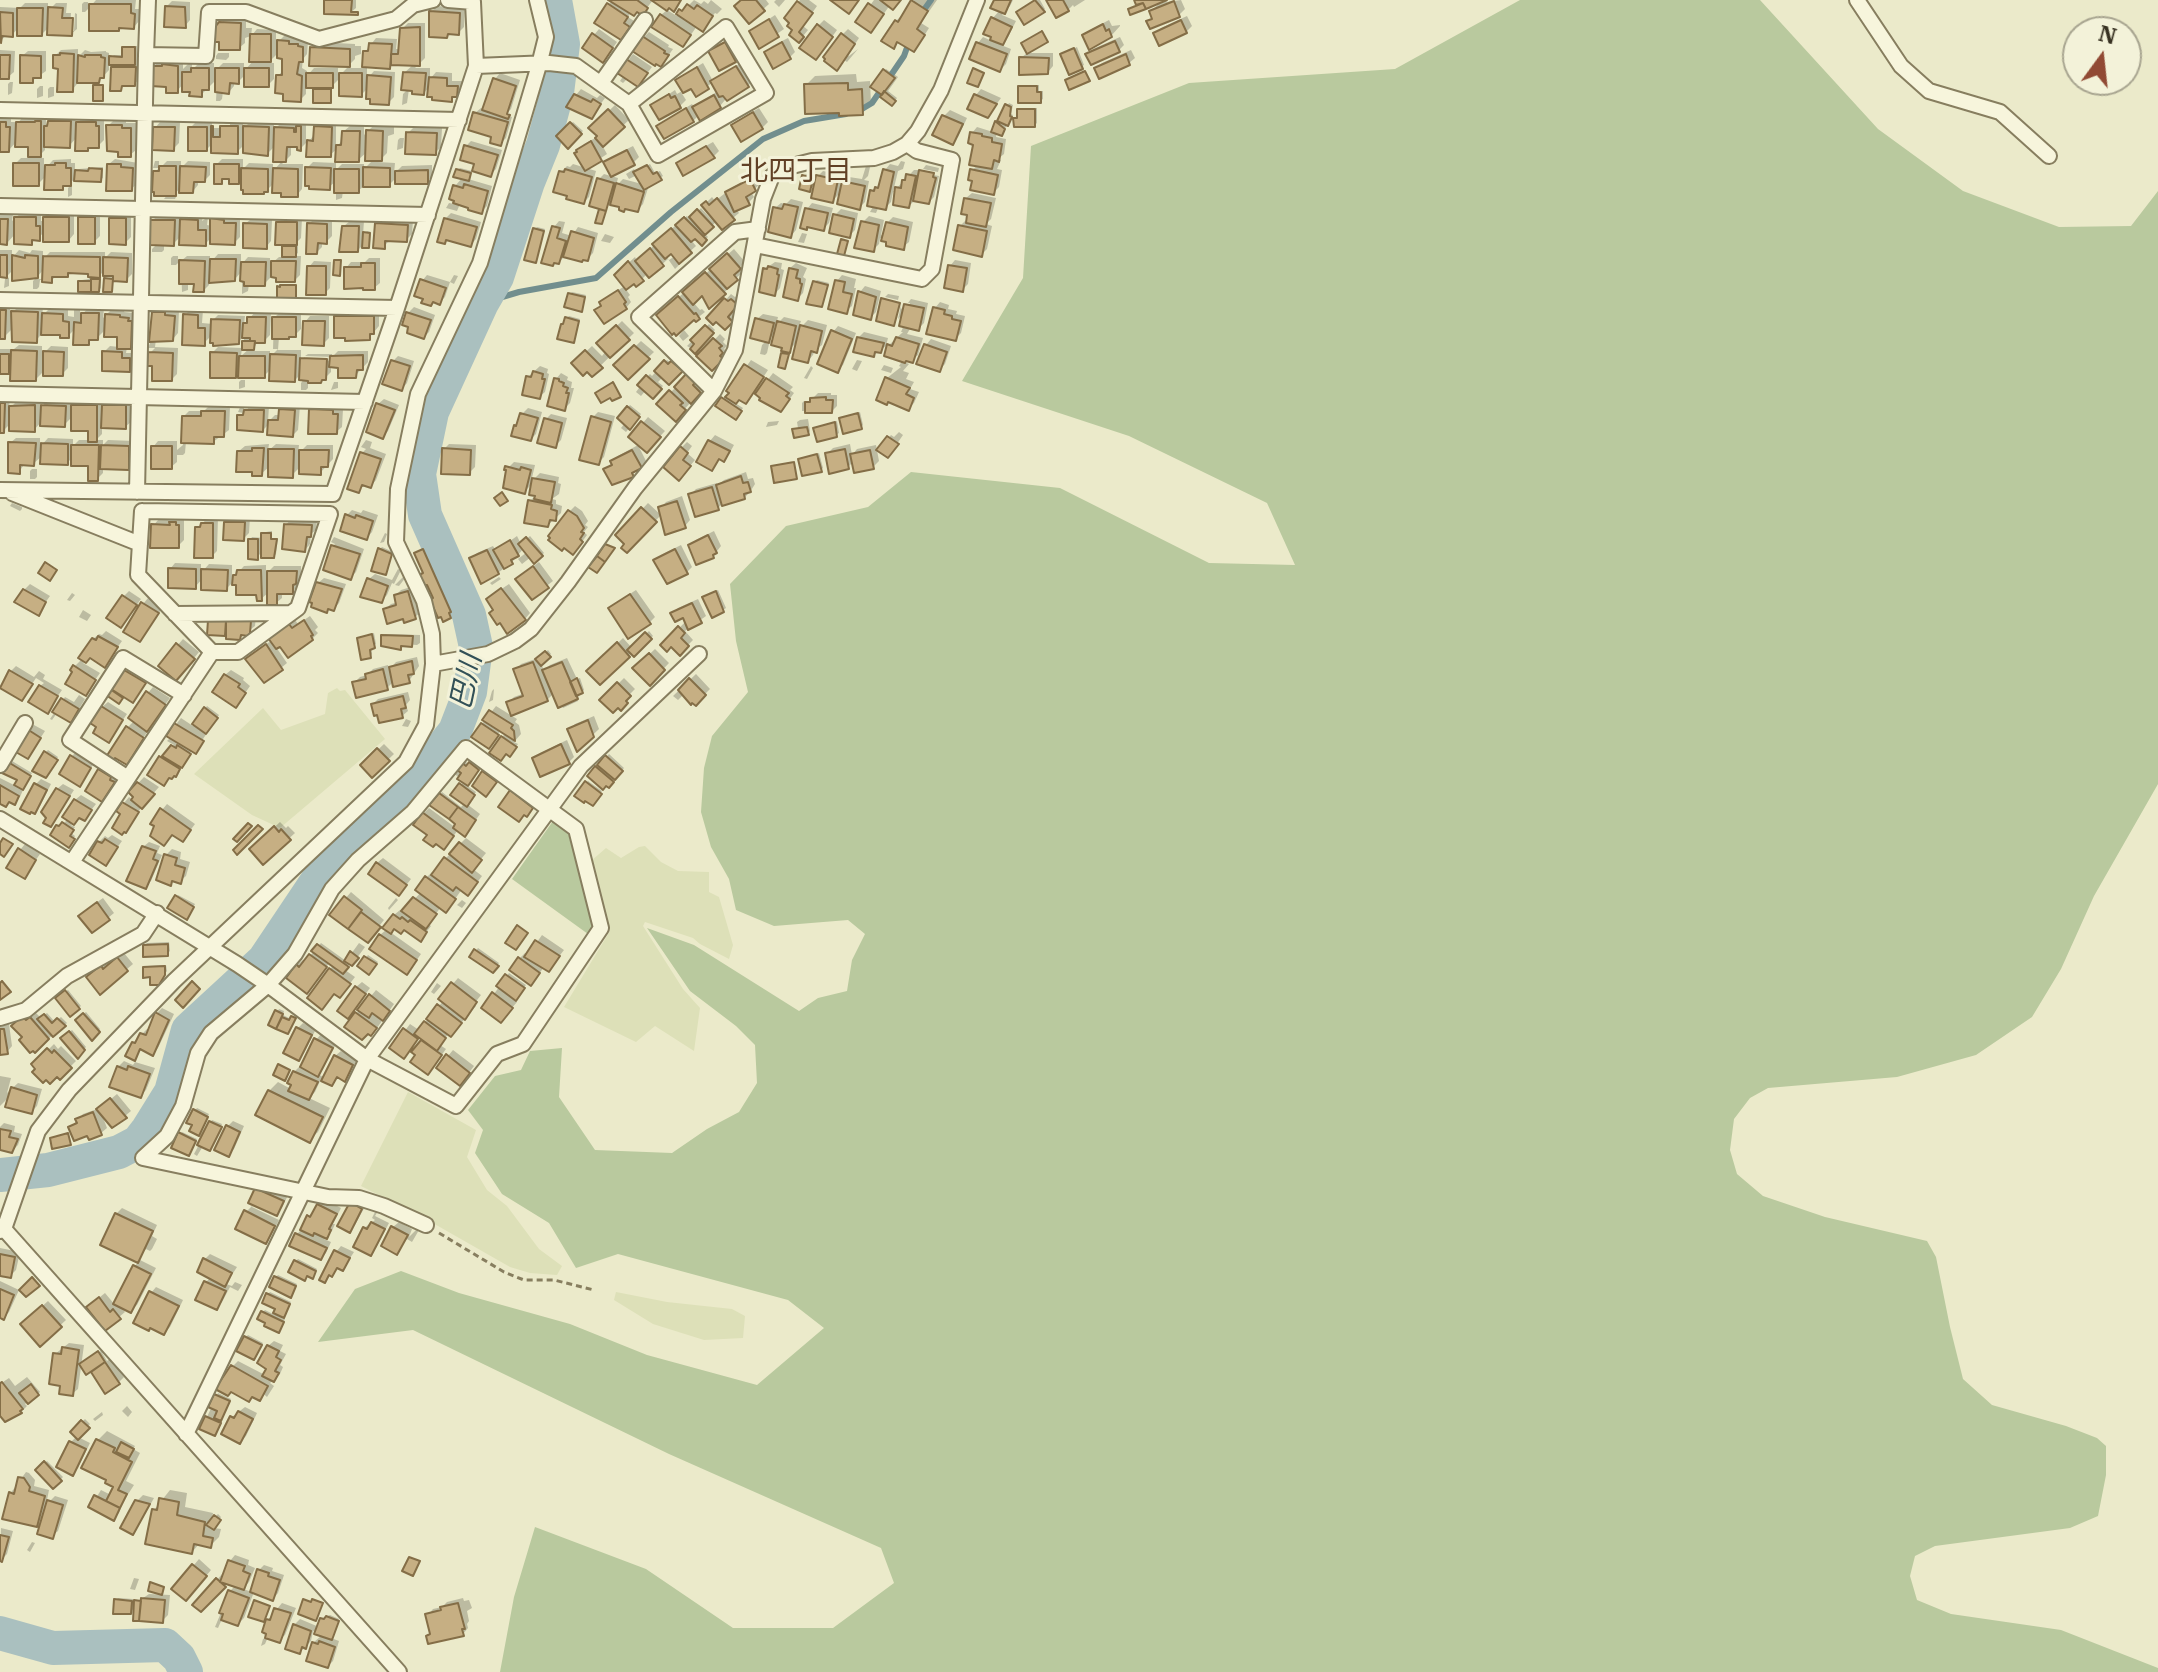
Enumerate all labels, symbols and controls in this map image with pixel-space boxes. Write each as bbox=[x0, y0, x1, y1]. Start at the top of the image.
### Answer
north arrow bbox=[2062, 16, 2142, 96]
text: N bbox=[2096, 18, 2120, 51]
district label: 北四丁目 bbox=[740, 155, 852, 189]
water label: 巴川 bbox=[445, 651, 489, 713]

